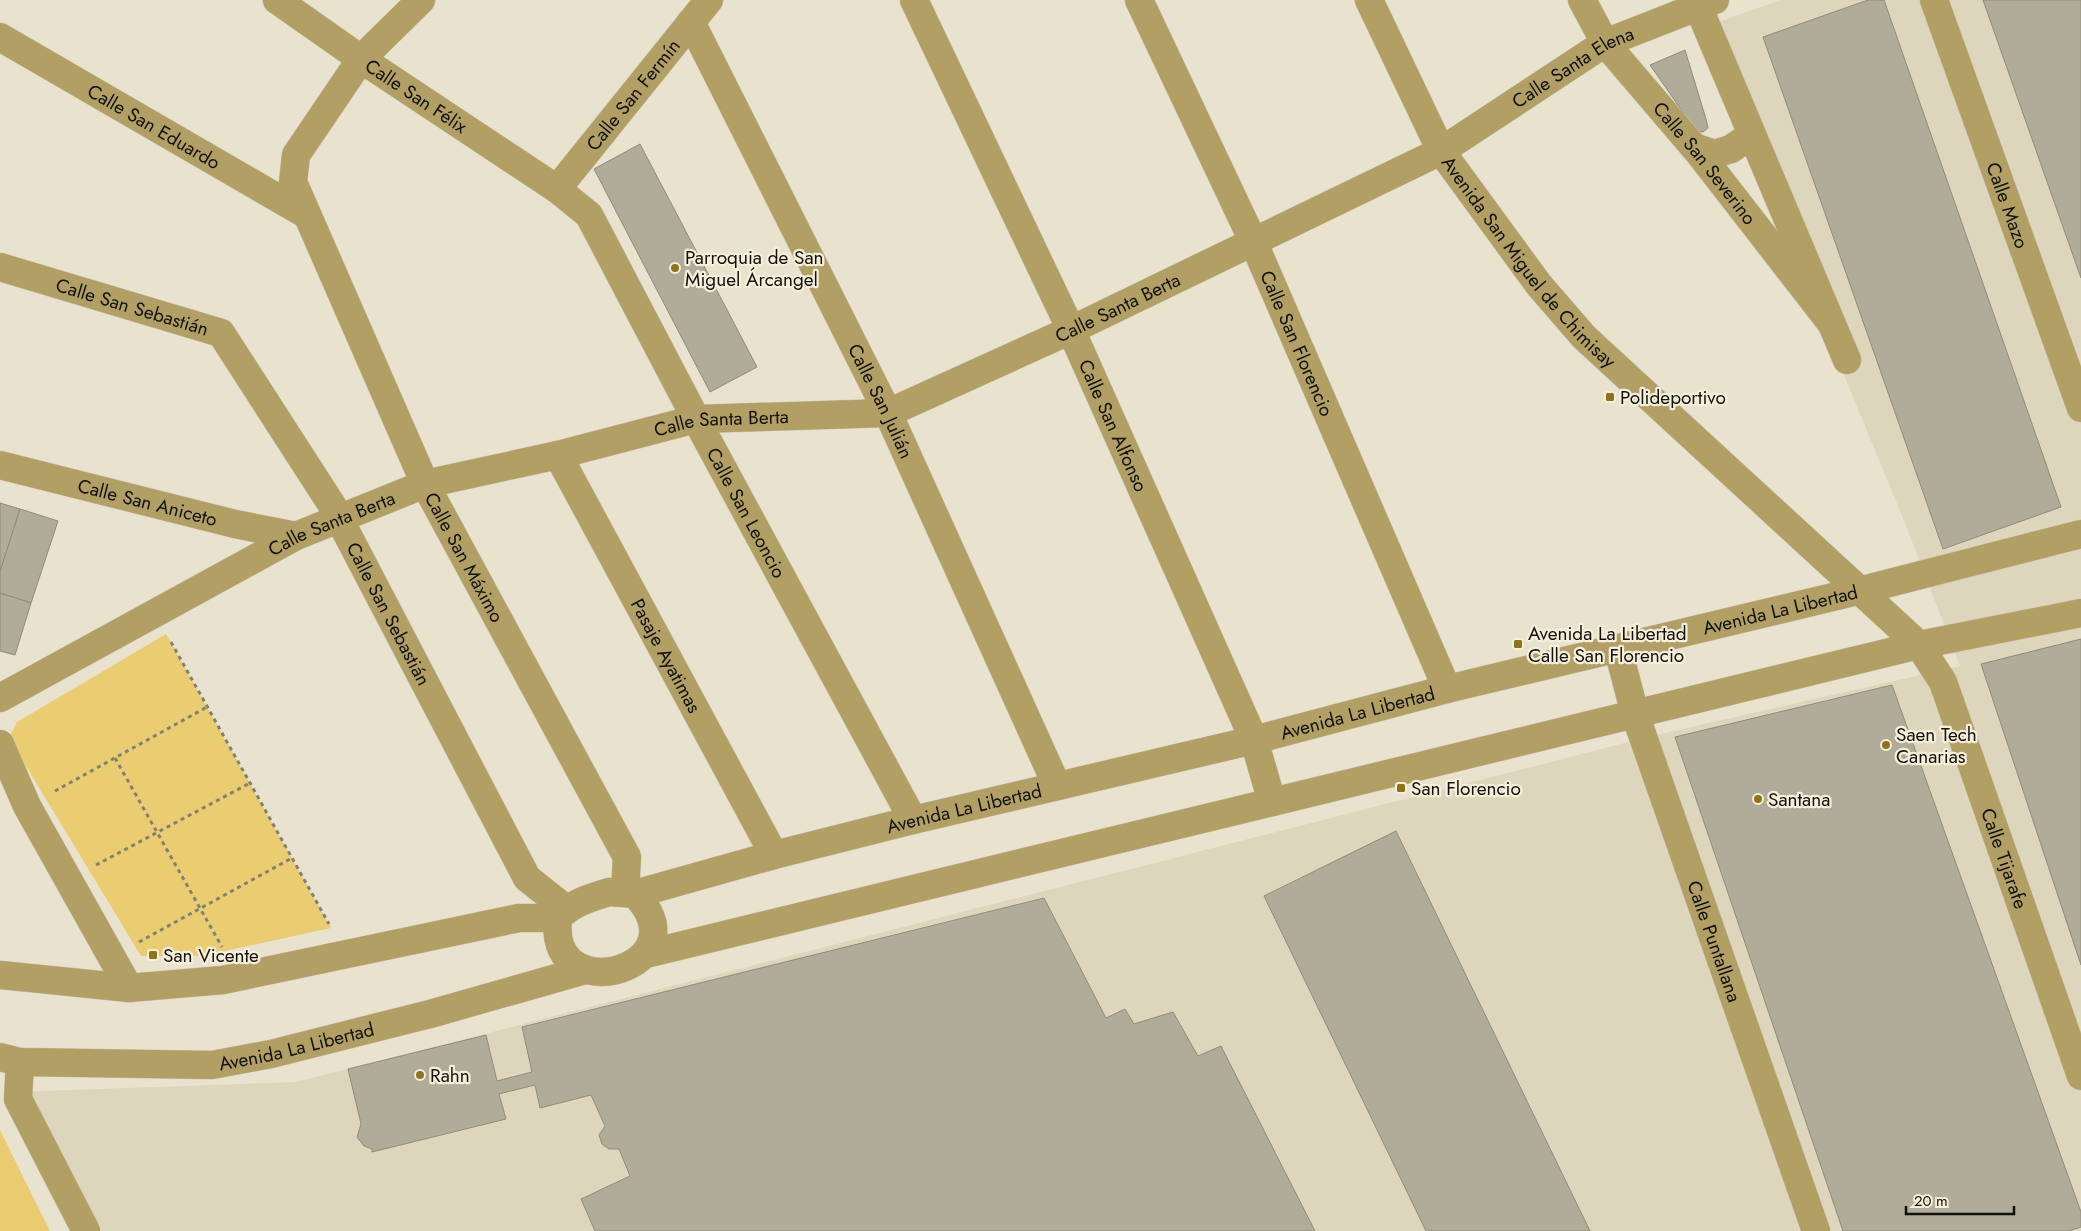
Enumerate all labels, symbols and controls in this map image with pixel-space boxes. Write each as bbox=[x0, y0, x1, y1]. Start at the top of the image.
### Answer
street label: Calle Santa Elena bbox=[1507, 20, 1638, 115]
street label: Calle San Fermín bbox=[580, 33, 687, 157]
street label: Calle San Félix bbox=[360, 52, 473, 140]
street label: Calle San Eduardo bbox=[82, 77, 225, 176]
street label: Calle San Severino bbox=[1647, 96, 1763, 230]
street label: Avenida San Miguel de Chimisay bbox=[1435, 151, 1622, 375]
street label: Calle Mazo bbox=[1980, 158, 2035, 252]
place label: Parroquia de San Miguel Árcangel bbox=[685, 244, 824, 293]
marker: Parroquia de San Miguel Árcangel bbox=[669, 262, 681, 274]
street label: Calle Santa Berta bbox=[1051, 266, 1185, 349]
street label: Calle San Florencio bbox=[1253, 266, 1340, 421]
street label: Calle San Sebastián bbox=[52, 271, 212, 343]
street label: Calle San Julián bbox=[841, 339, 920, 463]
street label: Calle San Alfonso bbox=[1072, 355, 1155, 496]
place label: Polideportivo bbox=[1620, 384, 1726, 411]
marker: Polideportivo bbox=[1604, 391, 1616, 403]
street label: Calle Santa Berta bbox=[651, 403, 789, 443]
street label: Calle San Leoncio bbox=[700, 443, 793, 583]
street label: Calle San Aniceto bbox=[75, 472, 220, 533]
street label: Calle Santa Berta bbox=[263, 484, 399, 563]
street label: Calle San Máximo bbox=[418, 487, 510, 627]
street label: Calle San Sebastián bbox=[340, 538, 437, 690]
street label: Avenida La Libertad bbox=[1700, 578, 1861, 642]
street label: Pasaje Ayatimas bbox=[624, 594, 708, 718]
place label: Avenida La Libertad Calle San Florencio bbox=[1528, 620, 1687, 669]
marker: Avenida La Libertad Calle San Florencio bbox=[1512, 638, 1524, 650]
street label: Avenida La Libertad bbox=[1277, 680, 1438, 746]
place label: Saen Tech Canarias bbox=[1896, 721, 1977, 770]
marker: Saen Tech Canarias bbox=[1880, 739, 1892, 751]
place label: San Florencio bbox=[1411, 775, 1521, 802]
street label: Avenida La Libertad bbox=[884, 777, 1044, 840]
marker: San Florencio bbox=[1395, 782, 1407, 794]
place label: Santana bbox=[1768, 786, 1830, 813]
marker: Santana bbox=[1752, 793, 1764, 805]
street label: Calle Tijarafe bbox=[1974, 804, 2034, 913]
street label: Calle Puntallana bbox=[1680, 877, 1748, 1006]
place label: San Vicente bbox=[163, 942, 259, 969]
marker: San Vicente bbox=[147, 949, 159, 961]
street label: Avenida La Libertad bbox=[216, 1016, 377, 1077]
place label: Rahn bbox=[430, 1062, 470, 1089]
marker: Rahn bbox=[414, 1069, 426, 1081]
scale bar bbox=[1906, 1184, 2014, 1216]
text: 20 m bbox=[1914, 1190, 1948, 1212]

